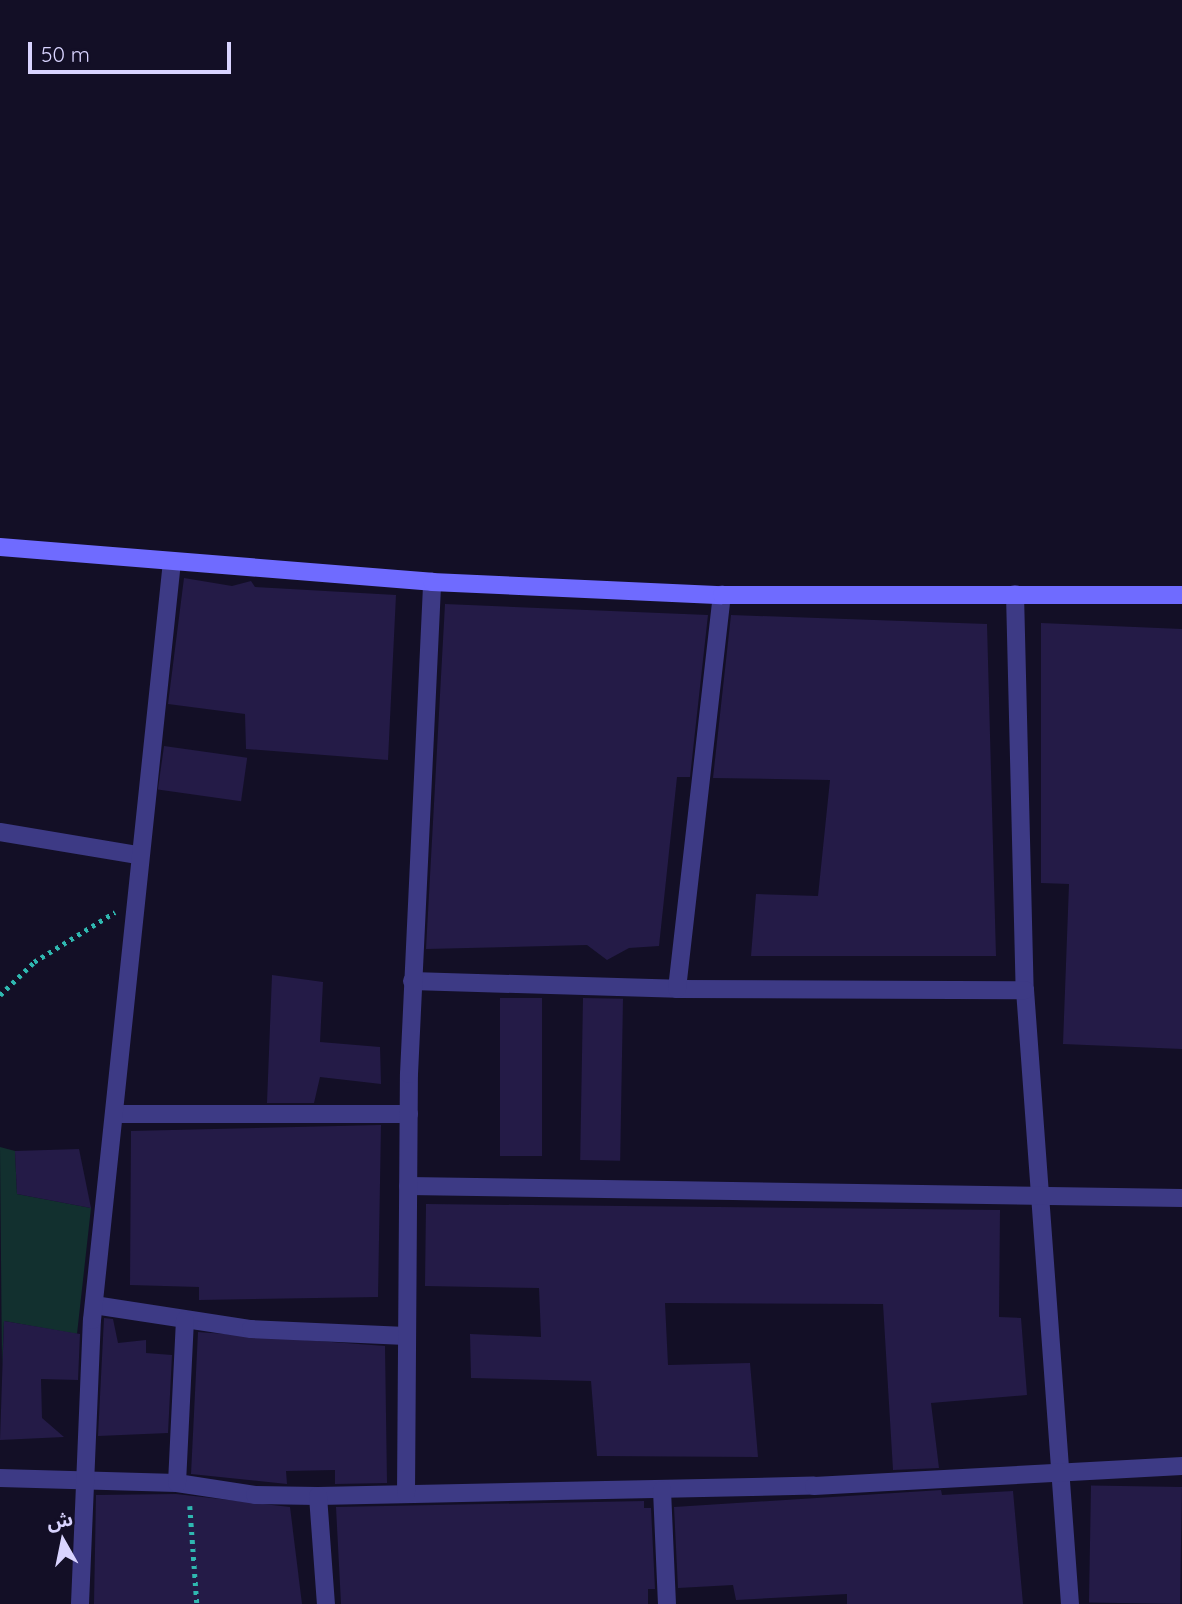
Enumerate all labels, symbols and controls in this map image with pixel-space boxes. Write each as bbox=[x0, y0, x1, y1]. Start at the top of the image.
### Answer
scale bar bbox=[32, 28, 234, 72]
text: 50 m bbox=[41, 41, 90, 67]
north arrow bbox=[28, 1506, 98, 1576]
text: ش bbox=[45, 1506, 74, 1534]

